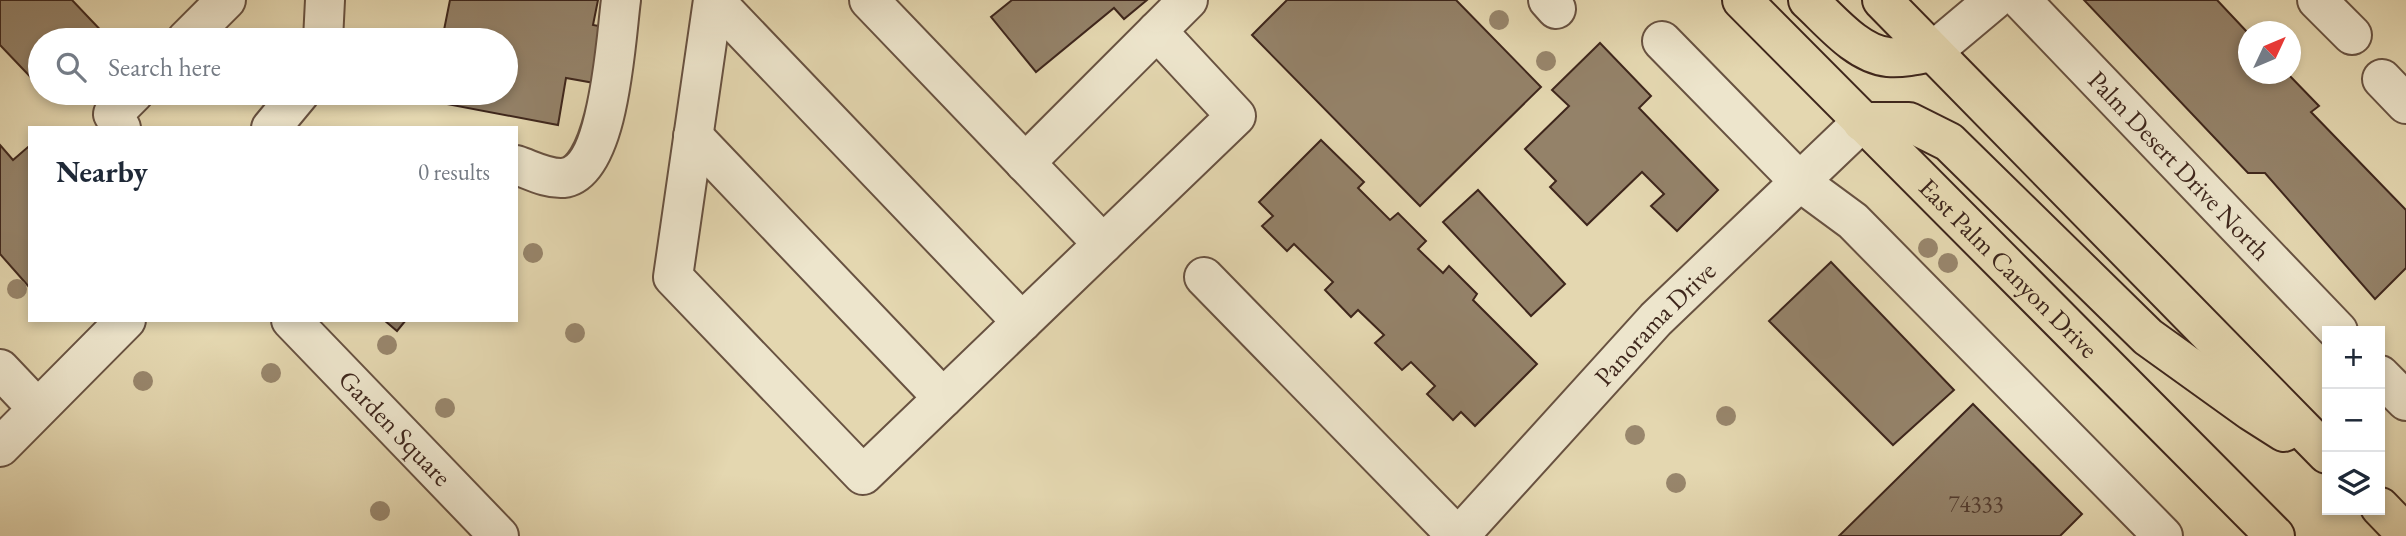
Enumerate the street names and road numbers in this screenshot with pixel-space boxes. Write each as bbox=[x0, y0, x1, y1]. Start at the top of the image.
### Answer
street label: Palm Desert Drive North bbox=[2081, 63, 2278, 267]
street label: East Palm Canyon Drive bbox=[1912, 171, 2106, 365]
street label: Panorama Drive bbox=[1587, 254, 1723, 393]
street label: Garden Square bbox=[331, 363, 459, 493]

